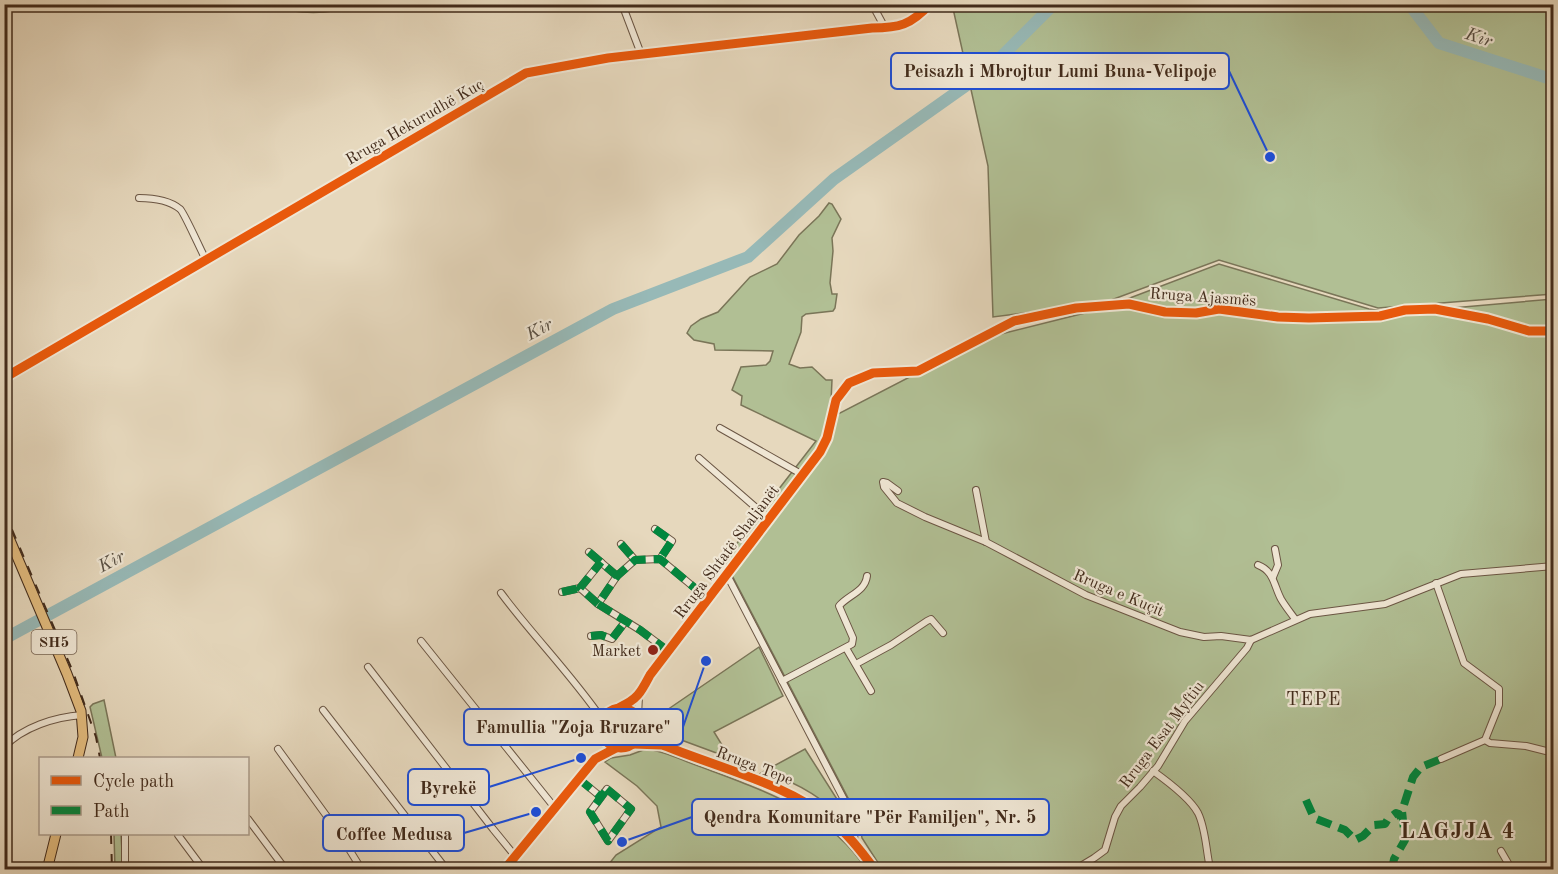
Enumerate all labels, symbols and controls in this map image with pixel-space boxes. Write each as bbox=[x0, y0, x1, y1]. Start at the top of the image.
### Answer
water label: Kir bbox=[1462, 25, 1496, 51]
callout: Peisazh i Mbrojtur Lumi Buna-Velipoje bbox=[891, 53, 1229, 89]
text: Peisazh i Mbrojtur Lumi Buna-Velipoje bbox=[903, 63, 1217, 81]
street label: Rruga Hekurudhë Kuç bbox=[343, 77, 487, 169]
street label: Rruga Ajasmës bbox=[1149, 286, 1257, 310]
water label: Kir bbox=[522, 315, 557, 345]
street label: Rruga Shtatë Shaljanët bbox=[672, 482, 783, 622]
water label: Kir bbox=[94, 547, 129, 577]
street label: Rruga e Kuçit bbox=[1070, 568, 1166, 620]
road number: SH5 bbox=[32, 630, 76, 654]
marker: Market bbox=[646, 643, 660, 657]
place label: Market bbox=[592, 644, 641, 660]
street label: Rruga Esat Myftiu bbox=[1117, 678, 1208, 792]
district label: TEPE bbox=[1286, 691, 1342, 709]
callout: Famullia "Zoja Rruzare" bbox=[464, 709, 683, 745]
text: Famullia "Zoja Rruzare" bbox=[475, 719, 671, 737]
street label: Rruga Tepe bbox=[714, 745, 795, 789]
legend bbox=[39, 757, 249, 835]
callout: Byrekë bbox=[408, 769, 489, 805]
text: Cycle path bbox=[93, 773, 174, 791]
text: Byrekë bbox=[419, 780, 477, 798]
callout: Qendra Komunitare "Për Familjen", Nr. 5 bbox=[692, 799, 1049, 835]
text: Path bbox=[93, 803, 130, 821]
text: Qendra Komunitare "Për Familjen", Nr. 5 bbox=[703, 809, 1037, 827]
callout: Coffee Medusa bbox=[323, 815, 464, 851]
district label: LAGJJA 4 bbox=[1400, 821, 1516, 843]
text: Coffee Medusa bbox=[336, 826, 452, 844]

